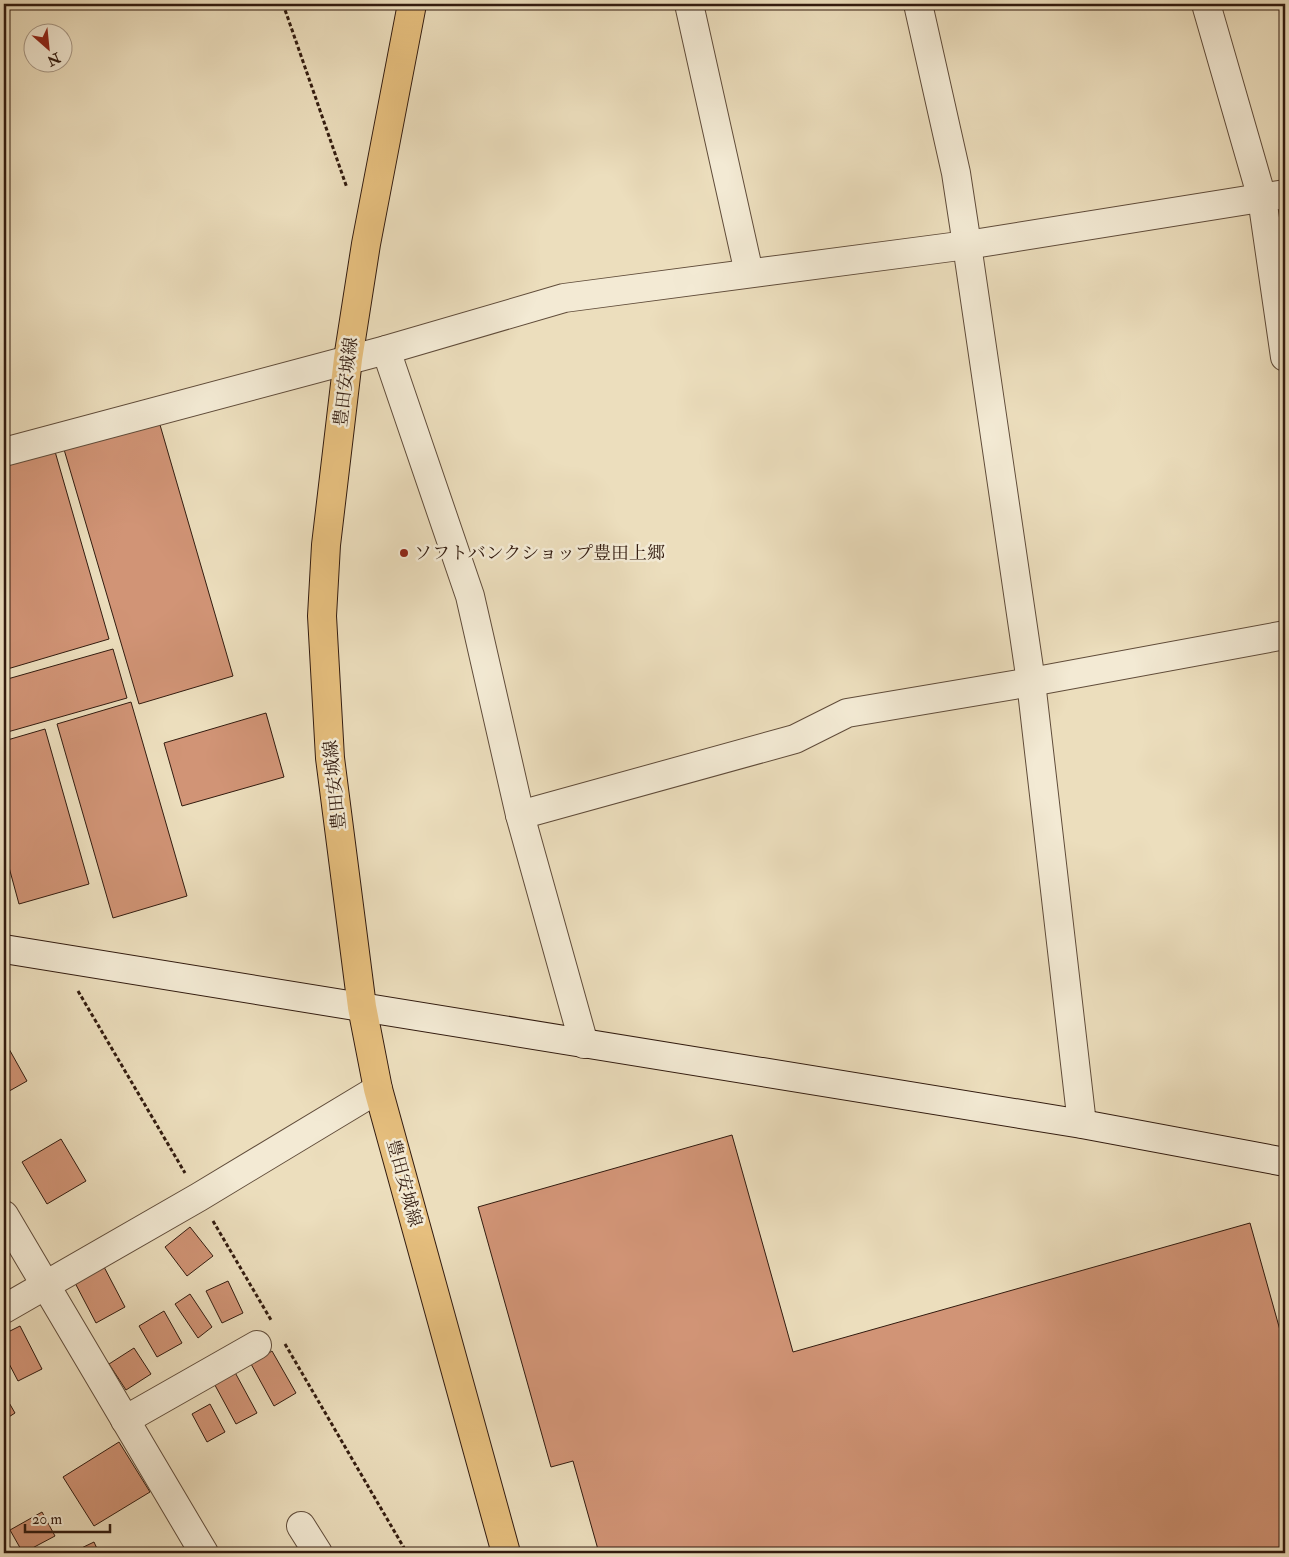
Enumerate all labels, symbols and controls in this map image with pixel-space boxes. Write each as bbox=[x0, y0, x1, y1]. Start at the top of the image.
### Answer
north arrow bbox=[22, 22, 72, 72]
text: N bbox=[44, 48, 64, 70]
street label: 豊田安城線 bbox=[329, 336, 363, 428]
place label: ソフトバンクショップ豊田上郷 bbox=[414, 542, 665, 565]
marker: ソフトバンクショップ豊田上郷 bbox=[398, 547, 410, 559]
street label: 豊田安城線 bbox=[319, 739, 351, 831]
street label: 豊田安城線 bbox=[381, 1137, 427, 1229]
scale bar bbox=[25, 1502, 110, 1534]
text: 20 m bbox=[32, 1510, 62, 1529]

